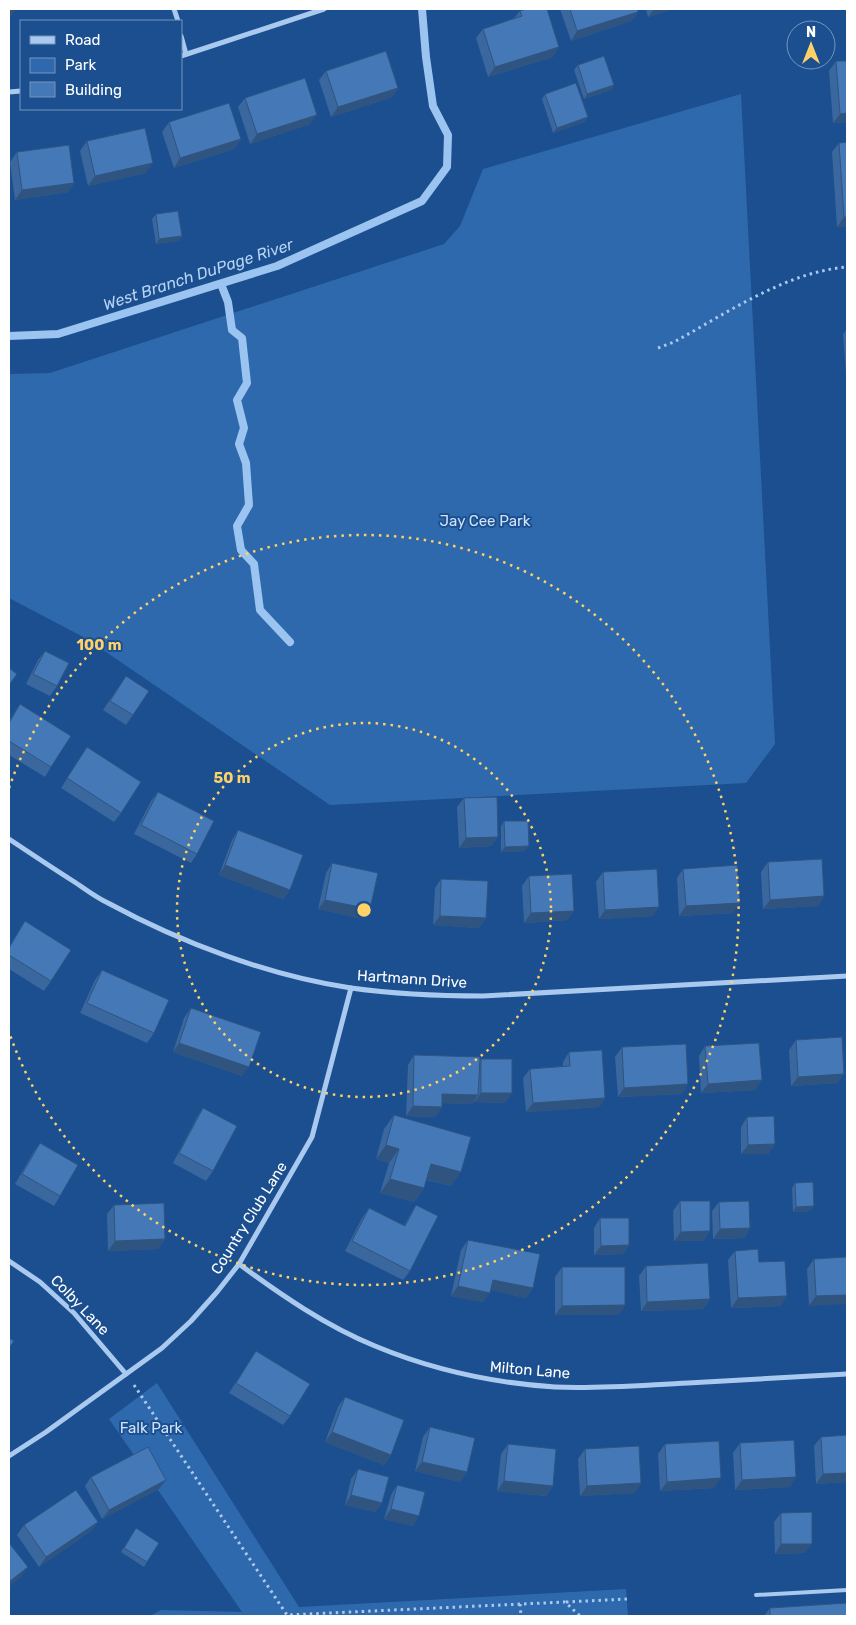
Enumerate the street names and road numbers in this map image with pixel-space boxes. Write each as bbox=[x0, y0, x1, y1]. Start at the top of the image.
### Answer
street label: Hartmann Drive bbox=[356, 966, 468, 992]
street label: Country Club Lane bbox=[207, 1158, 291, 1278]
street label: Colby Lane bbox=[47, 1271, 113, 1339]
street label: Milton Lane bbox=[489, 1358, 571, 1382]

